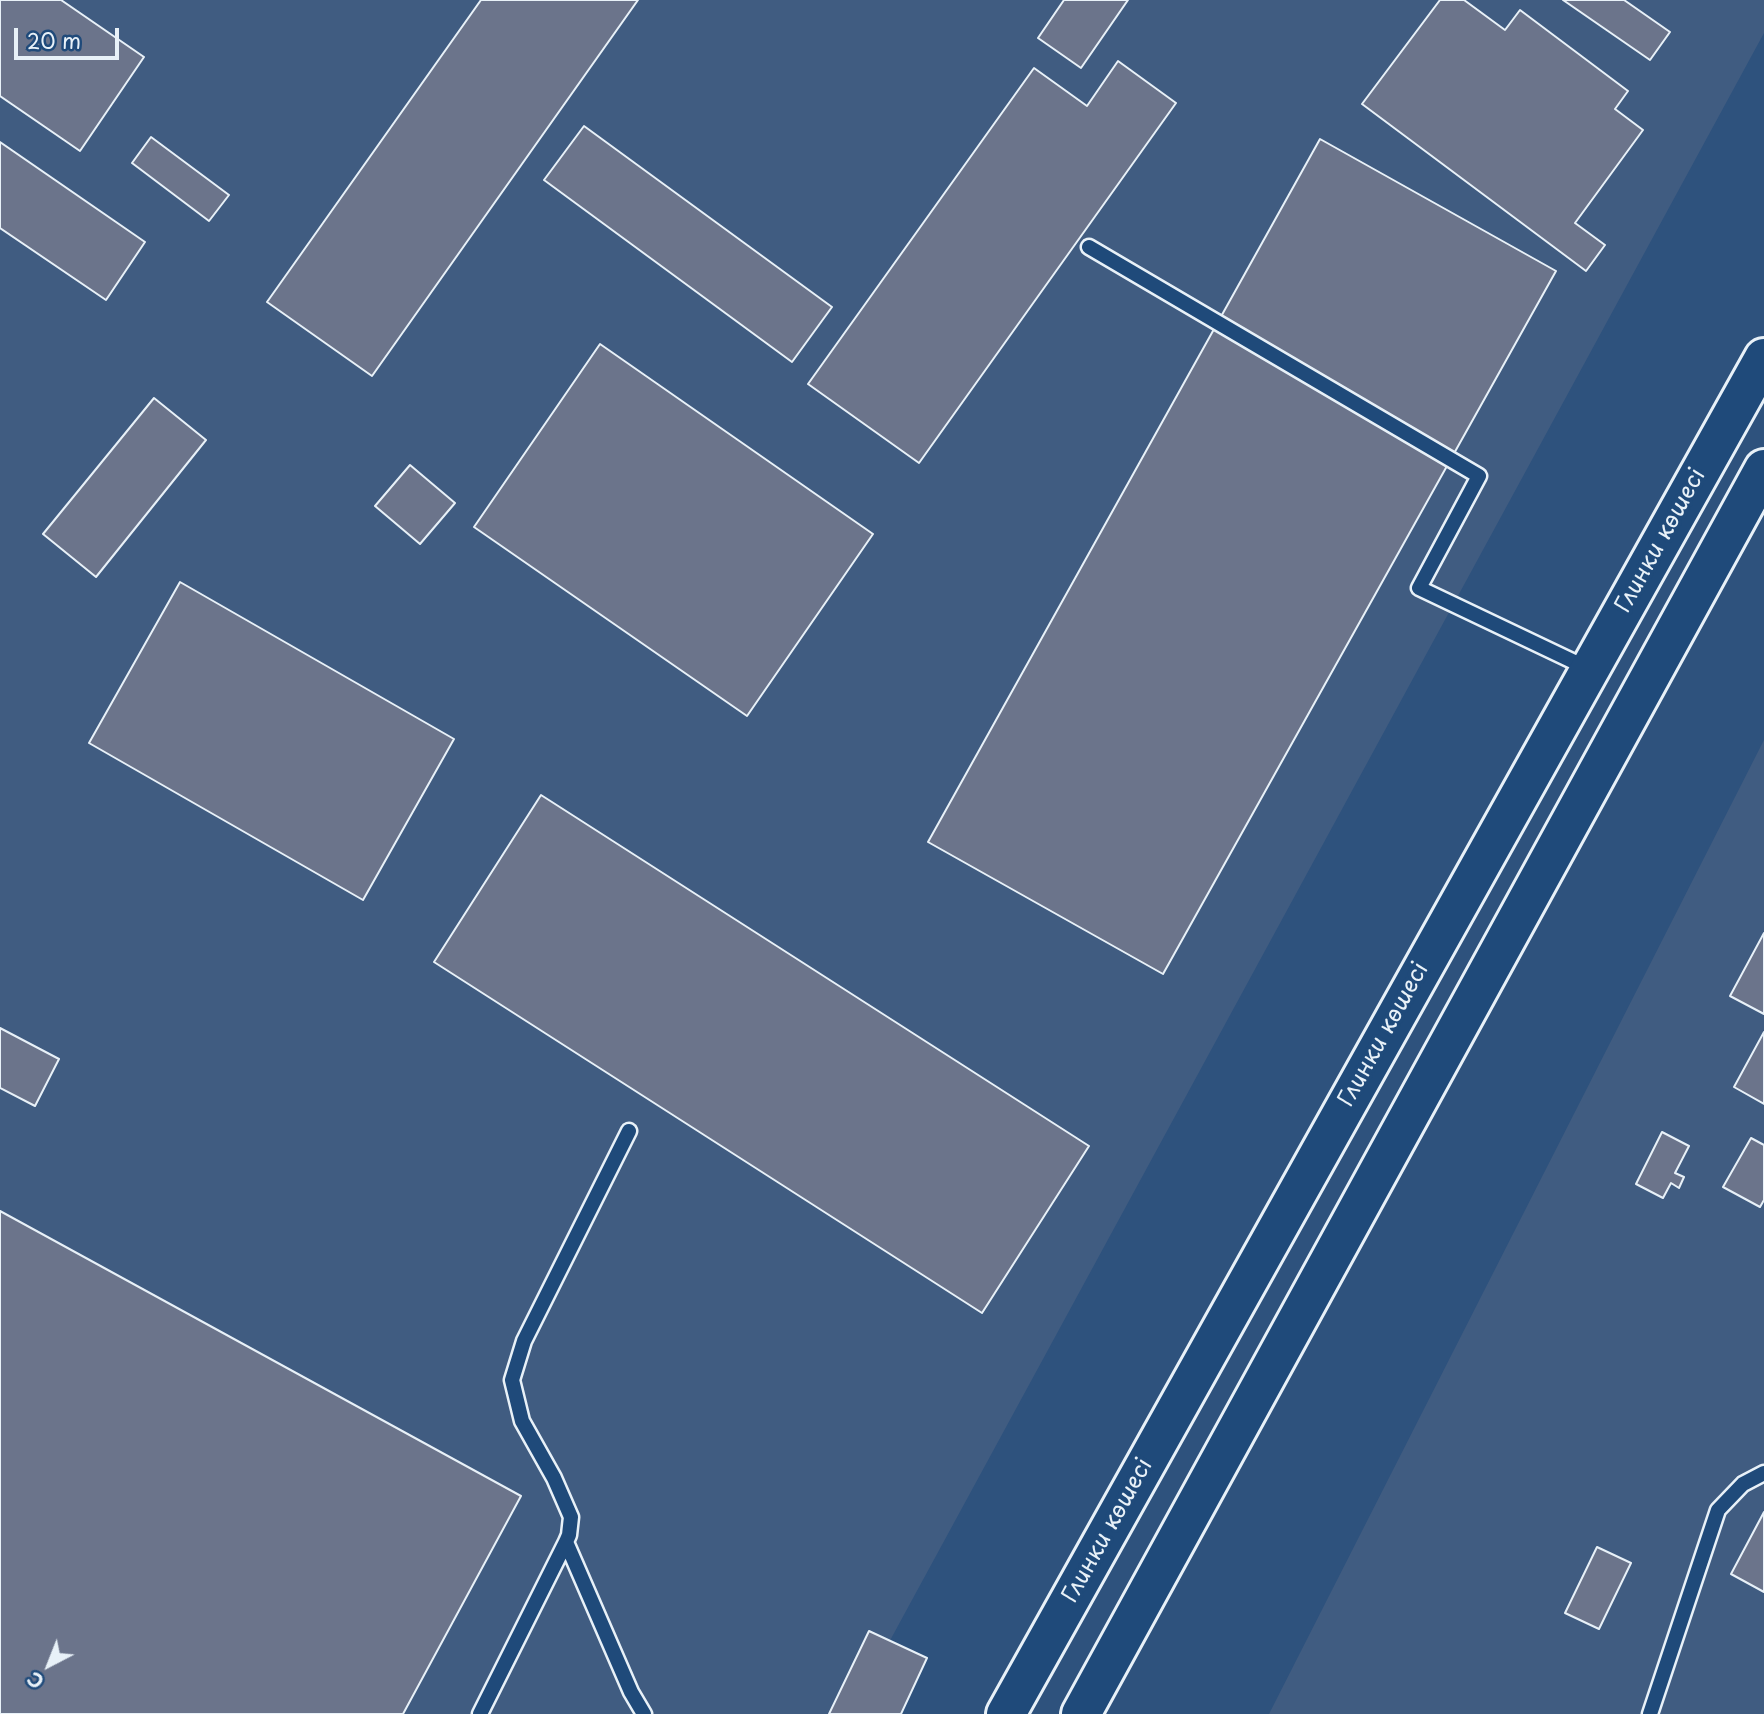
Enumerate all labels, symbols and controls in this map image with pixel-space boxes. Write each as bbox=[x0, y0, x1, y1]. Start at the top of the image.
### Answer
scale bar bbox=[18, 14, 122, 58]
text: 20 m bbox=[27, 24, 81, 56]
street label: Глинки көшесі bbox=[1610, 464, 1712, 618]
street label: Глинки көшесі bbox=[1333, 958, 1435, 1112]
street label: Глинки көшесі bbox=[1057, 1454, 1159, 1608]
north arrow bbox=[14, 1630, 84, 1700]
text: С bbox=[20, 1665, 50, 1696]

